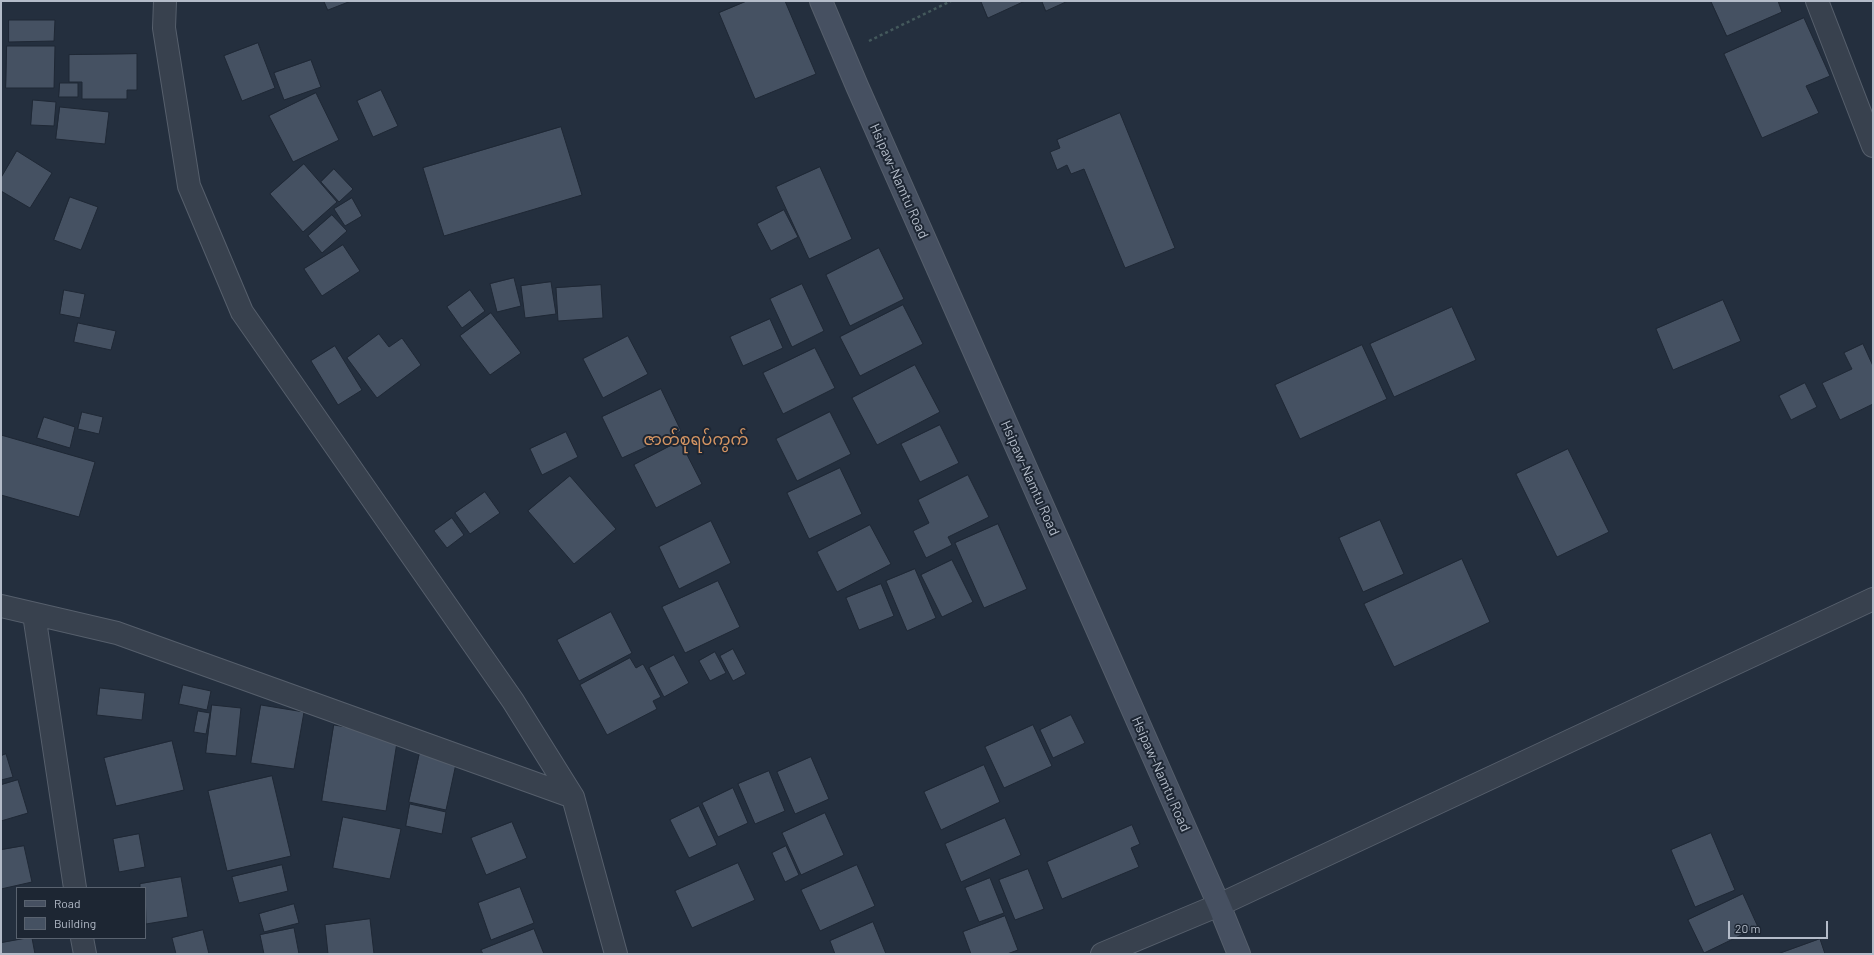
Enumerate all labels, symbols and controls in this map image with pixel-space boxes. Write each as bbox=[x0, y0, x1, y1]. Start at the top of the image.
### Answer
street label: Hsipaw-Namtu Road bbox=[866, 121, 932, 241]
street label: Hsipaw-Namtu Road bbox=[997, 418, 1063, 538]
district label: ဇာတ်စုရပ်ကွက် bbox=[644, 430, 748, 450]
street label: Hsipaw-Namtu Road bbox=[1128, 714, 1194, 834]
legend bbox=[16, 887, 146, 939]
text: Road bbox=[54, 896, 81, 910]
scale bar bbox=[1730, 913, 1830, 939]
text: Building bbox=[54, 916, 96, 930]
text: 20 m bbox=[1735, 921, 1761, 935]

